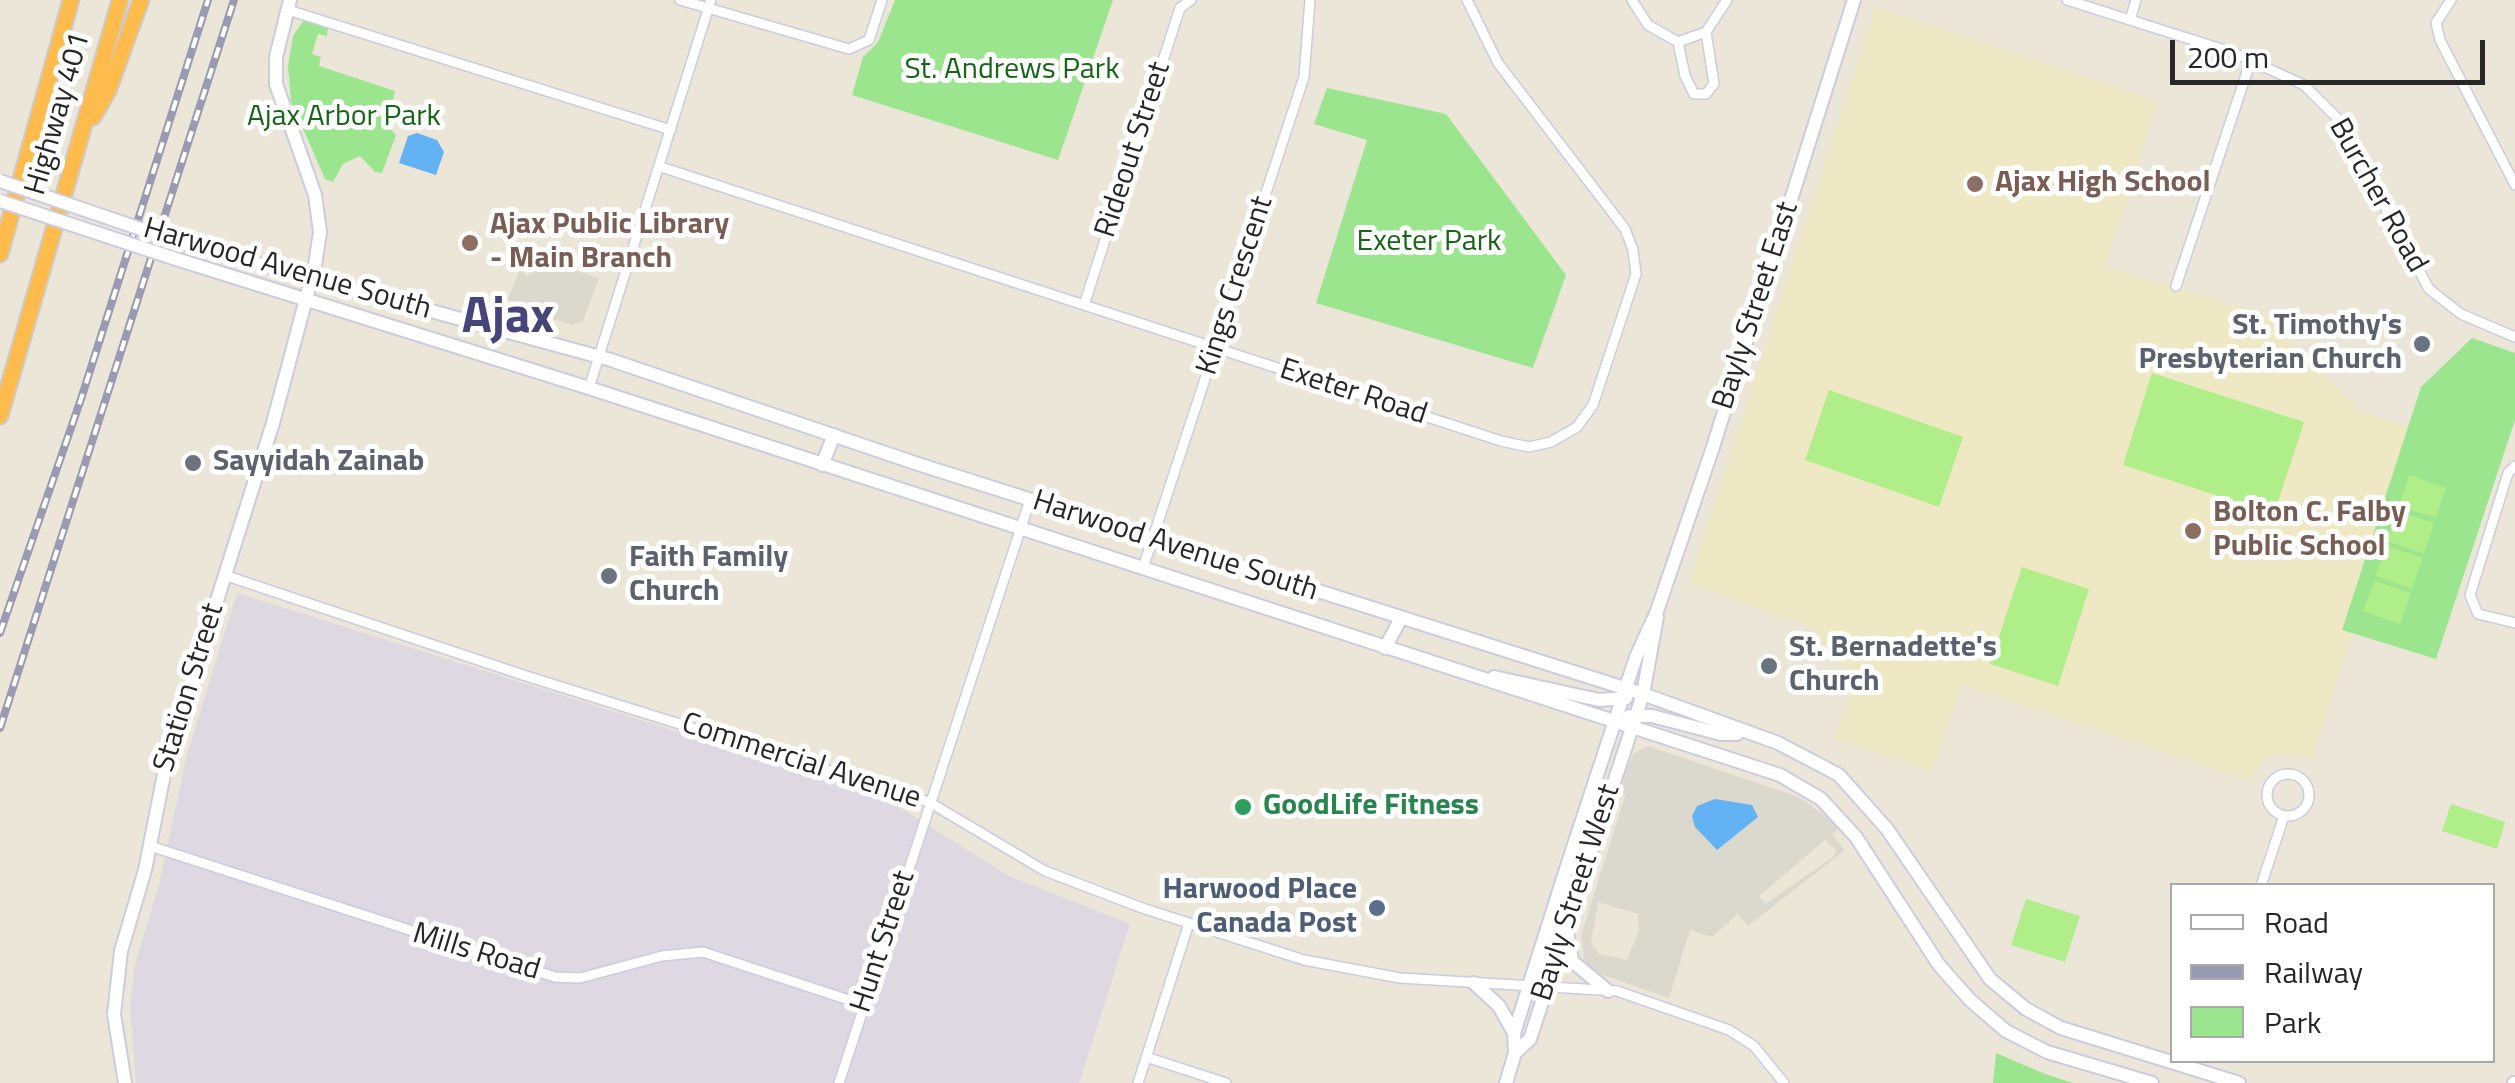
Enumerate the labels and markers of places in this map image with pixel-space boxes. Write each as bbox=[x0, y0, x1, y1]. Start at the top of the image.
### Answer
place label: Ajax High School bbox=[1995, 166, 2211, 202]
marker: Ajax High School bbox=[1964, 173, 1986, 195]
place label: Ajax Public Library - Main Branch bbox=[490, 208, 729, 278]
marker: Ajax Public Library - Main Branch bbox=[459, 232, 481, 254]
place label: St. Timothy's Presbyterian Church bbox=[2138, 309, 2402, 380]
marker: St. Timothy's Presbyterian Church bbox=[2411, 333, 2433, 355]
place label: Sayyidah Zainab bbox=[213, 445, 424, 481]
marker: Sayyidah Zainab bbox=[182, 452, 204, 474]
place label: Bolton C. Falby Public School bbox=[2213, 496, 2406, 566]
marker: Bolton C. Falby Public School bbox=[2182, 520, 2204, 542]
place label: Faith Family Church bbox=[629, 541, 788, 612]
marker: Faith Family Church bbox=[598, 565, 620, 587]
place label: St. Bernadette's Church bbox=[1789, 631, 1997, 702]
marker: St. Bernadette's Church bbox=[1758, 655, 1780, 677]
place label: GoodLife Fitness bbox=[1263, 789, 1479, 825]
marker: GoodLife Fitness bbox=[1232, 796, 1254, 818]
place label: Harwood Place Canada Post bbox=[1162, 873, 1357, 944]
marker: Harwood Place Canada Post bbox=[1366, 897, 1388, 919]

